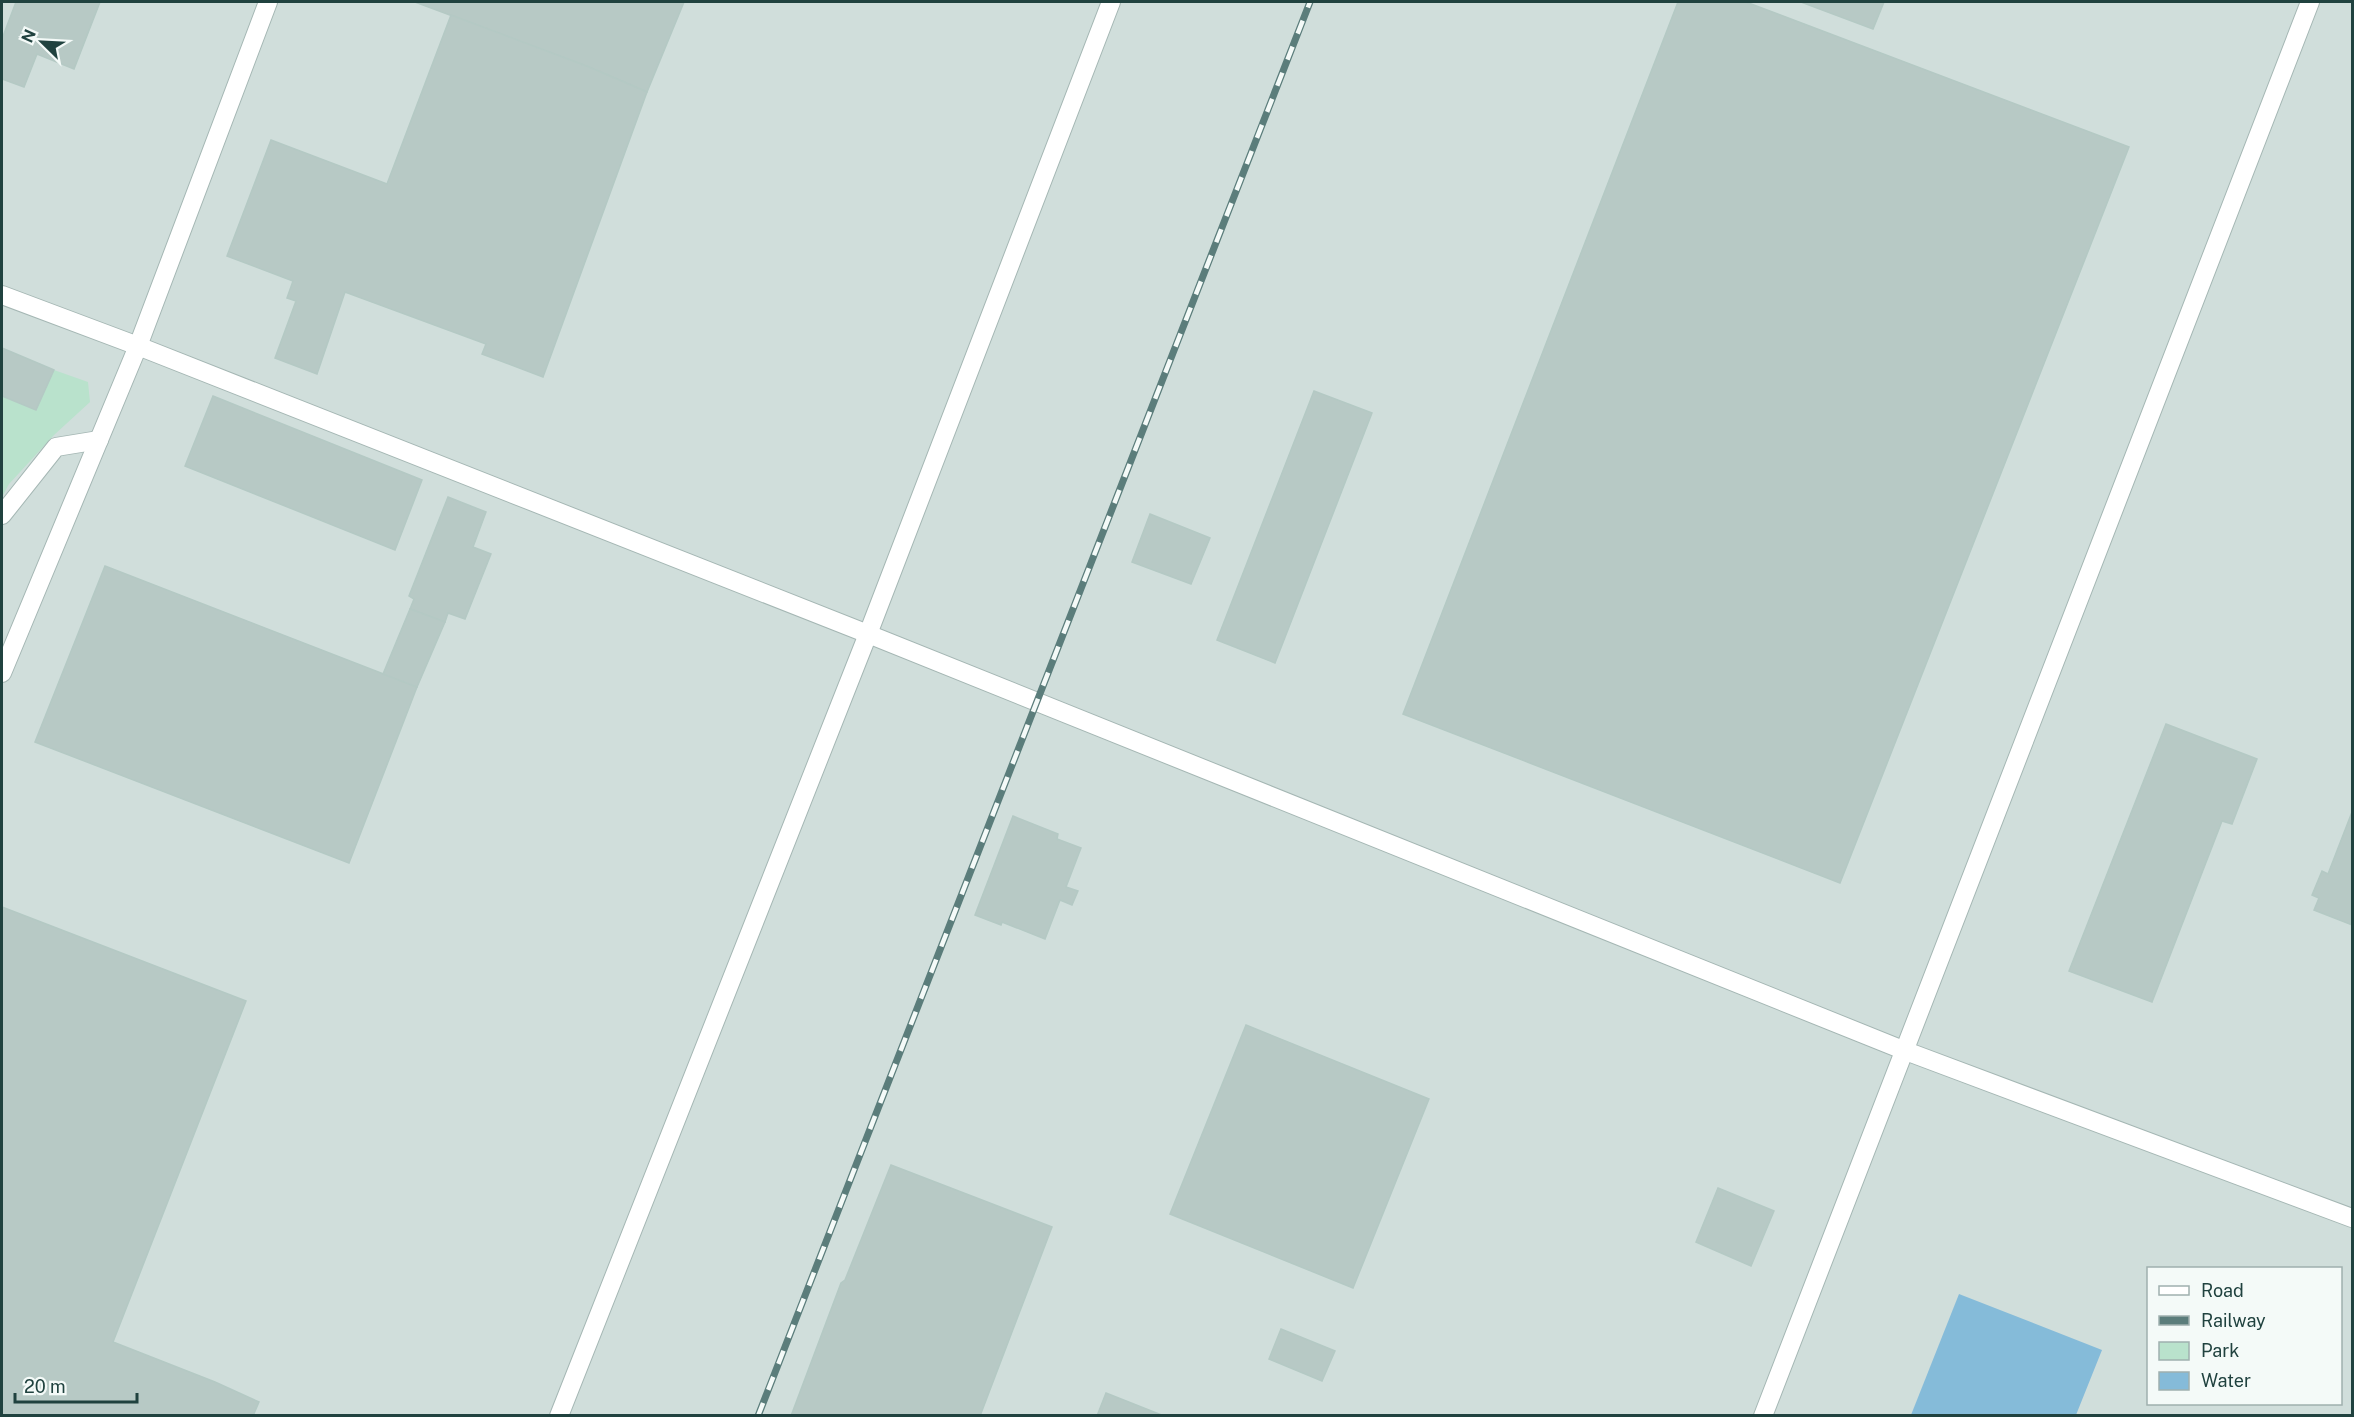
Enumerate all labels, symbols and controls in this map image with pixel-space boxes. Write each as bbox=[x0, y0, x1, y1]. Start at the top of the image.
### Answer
north arrow bbox=[12, 12, 72, 72]
text: N bbox=[18, 27, 40, 46]
legend bbox=[2147, 1267, 2342, 1405]
text: Road bbox=[2201, 1280, 2244, 1301]
text: Railway bbox=[2201, 1310, 2266, 1331]
text: Park bbox=[2201, 1340, 2239, 1361]
scale bar bbox=[15, 1366, 136, 1404]
text: Water bbox=[2201, 1370, 2251, 1391]
text: 20 m bbox=[24, 1376, 66, 1397]

